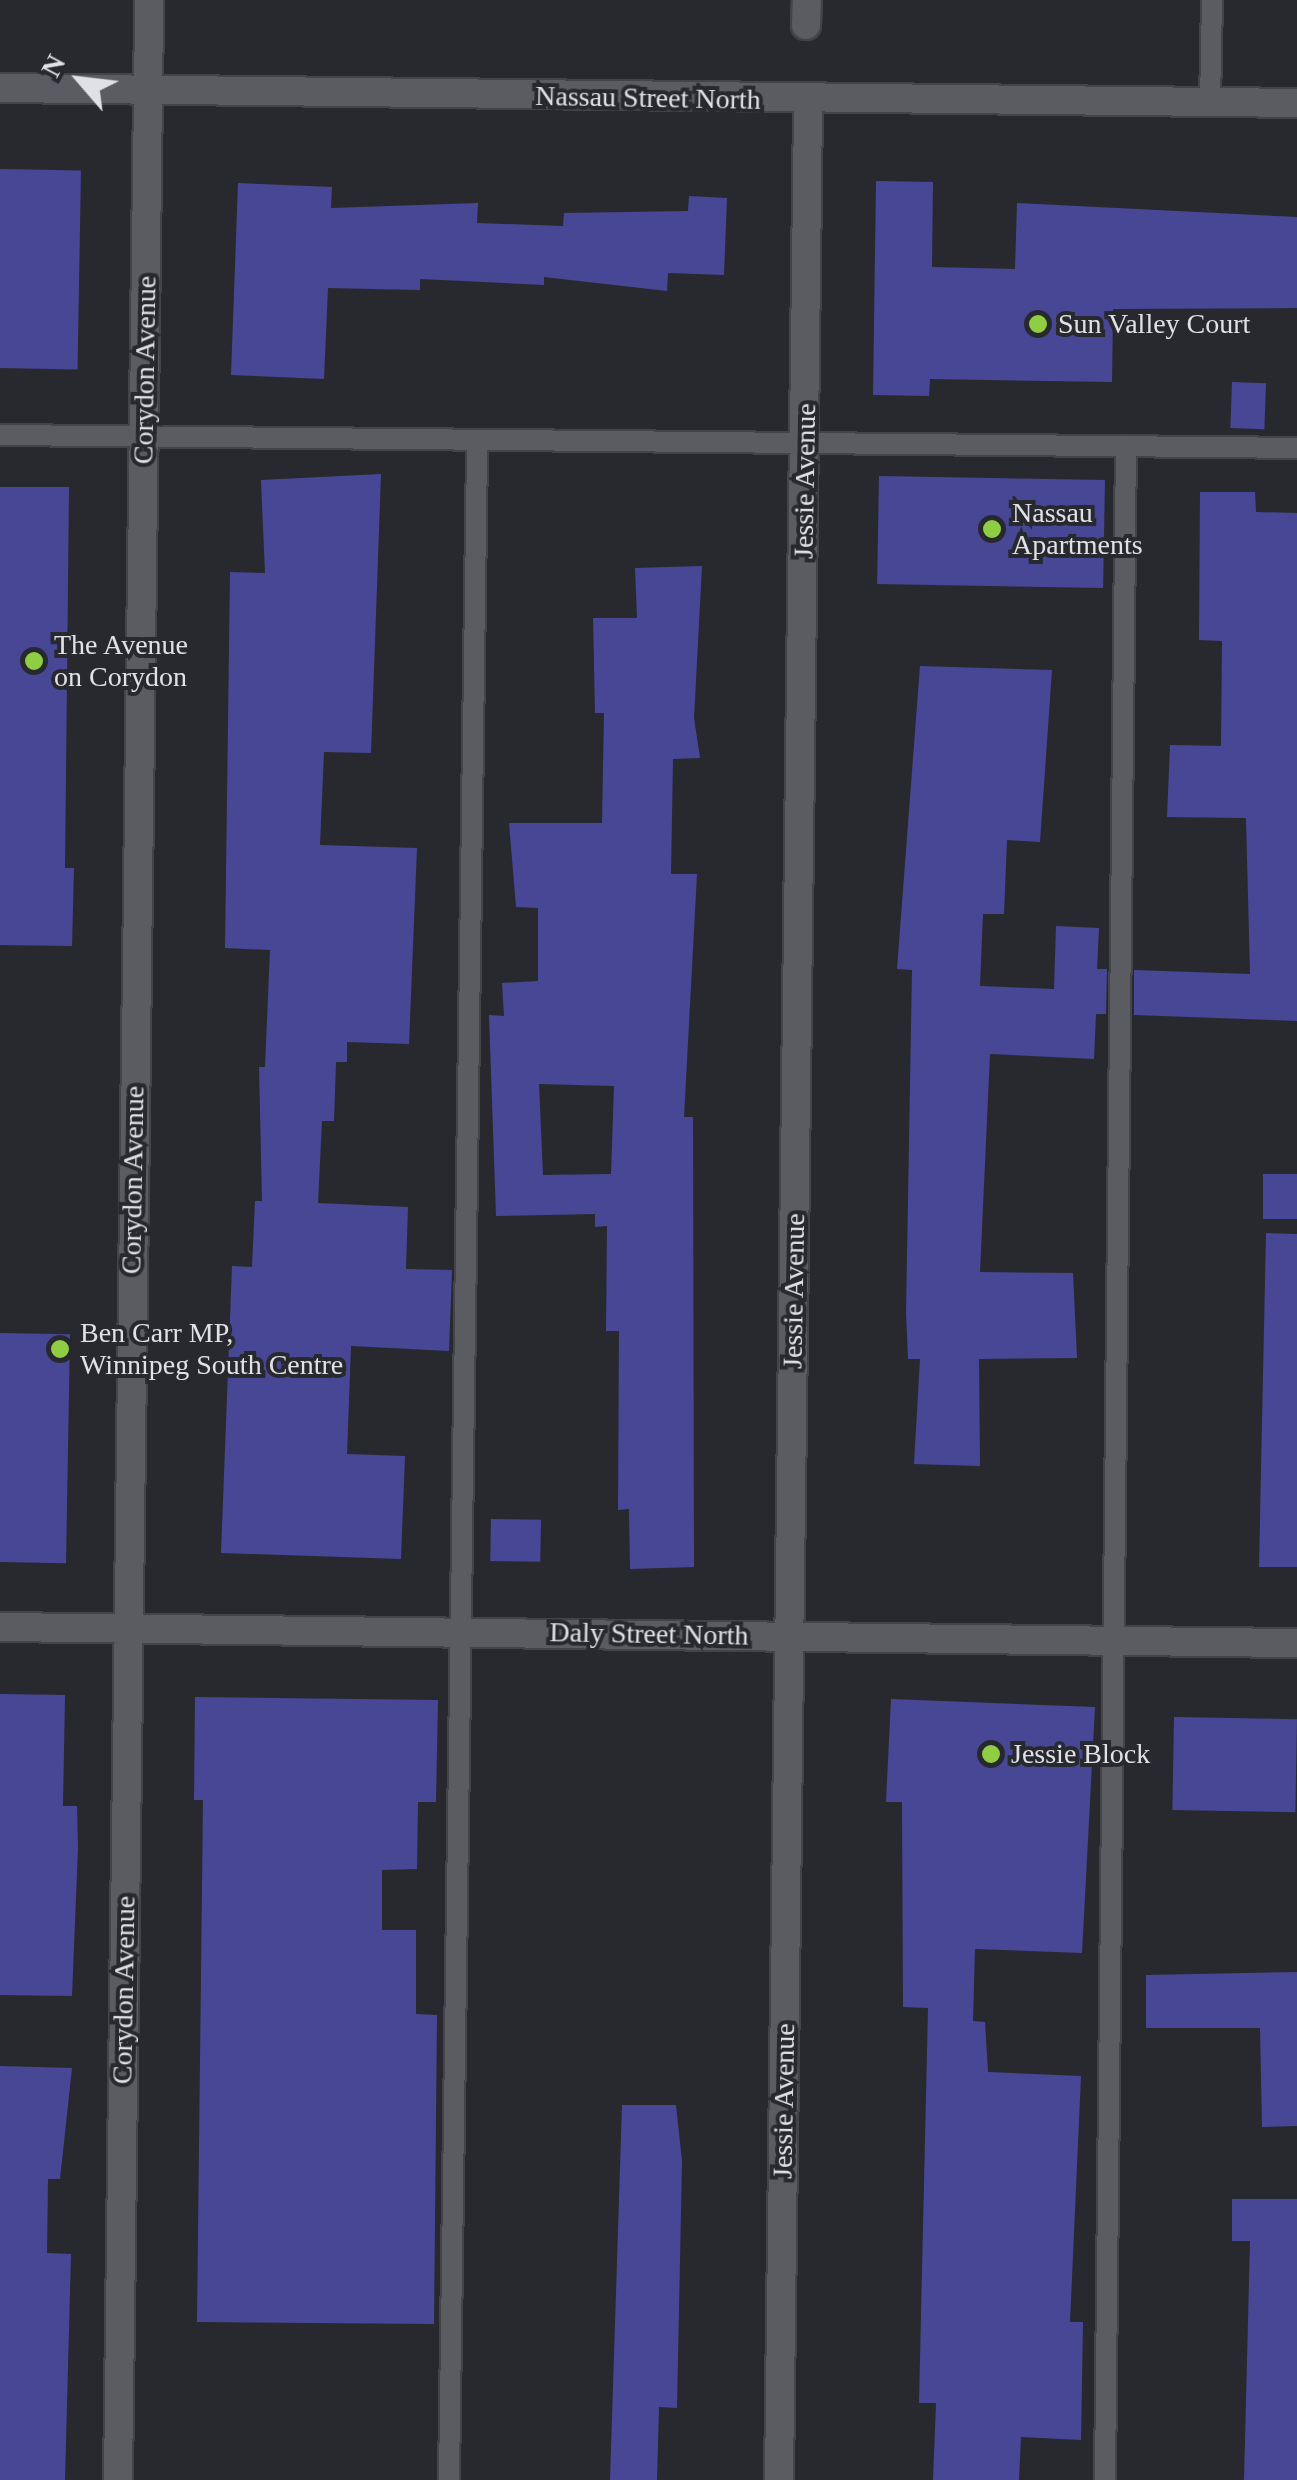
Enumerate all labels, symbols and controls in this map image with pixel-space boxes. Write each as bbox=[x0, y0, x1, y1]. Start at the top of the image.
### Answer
north arrow bbox=[30, 30, 130, 130]
text: N bbox=[35, 49, 72, 82]
street label: Nassau Street North bbox=[535, 79, 761, 117]
street label: Corydon Avenue bbox=[127, 275, 163, 465]
place label: Sun Valley Court bbox=[1058, 307, 1251, 341]
marker: Sun Valley Court bbox=[1027, 313, 1049, 335]
street label: Jessie Avenue bbox=[787, 402, 823, 560]
place label: Nassau Apartments bbox=[1012, 496, 1143, 562]
marker: Nassau Apartments bbox=[981, 518, 1003, 540]
place label: The Avenue on Corydon bbox=[54, 628, 190, 694]
marker: The Avenue on Corydon bbox=[23, 650, 45, 672]
street label: Corydon Avenue bbox=[115, 1085, 151, 1275]
street label: Jessie Avenue bbox=[776, 1212, 812, 1370]
place label: Ben Carr MP, Winnipeg South Centre bbox=[80, 1316, 343, 1382]
marker: Ben Carr MP, Winnipeg South Centre bbox=[49, 1338, 71, 1360]
street label: Daly Street North bbox=[549, 1615, 749, 1653]
place label: Jessie Block bbox=[1011, 1737, 1150, 1771]
marker: Jessie Block bbox=[980, 1743, 1002, 1765]
street label: Corydon Avenue bbox=[106, 1895, 142, 2085]
street label: Jessie Avenue bbox=[766, 2022, 802, 2180]

